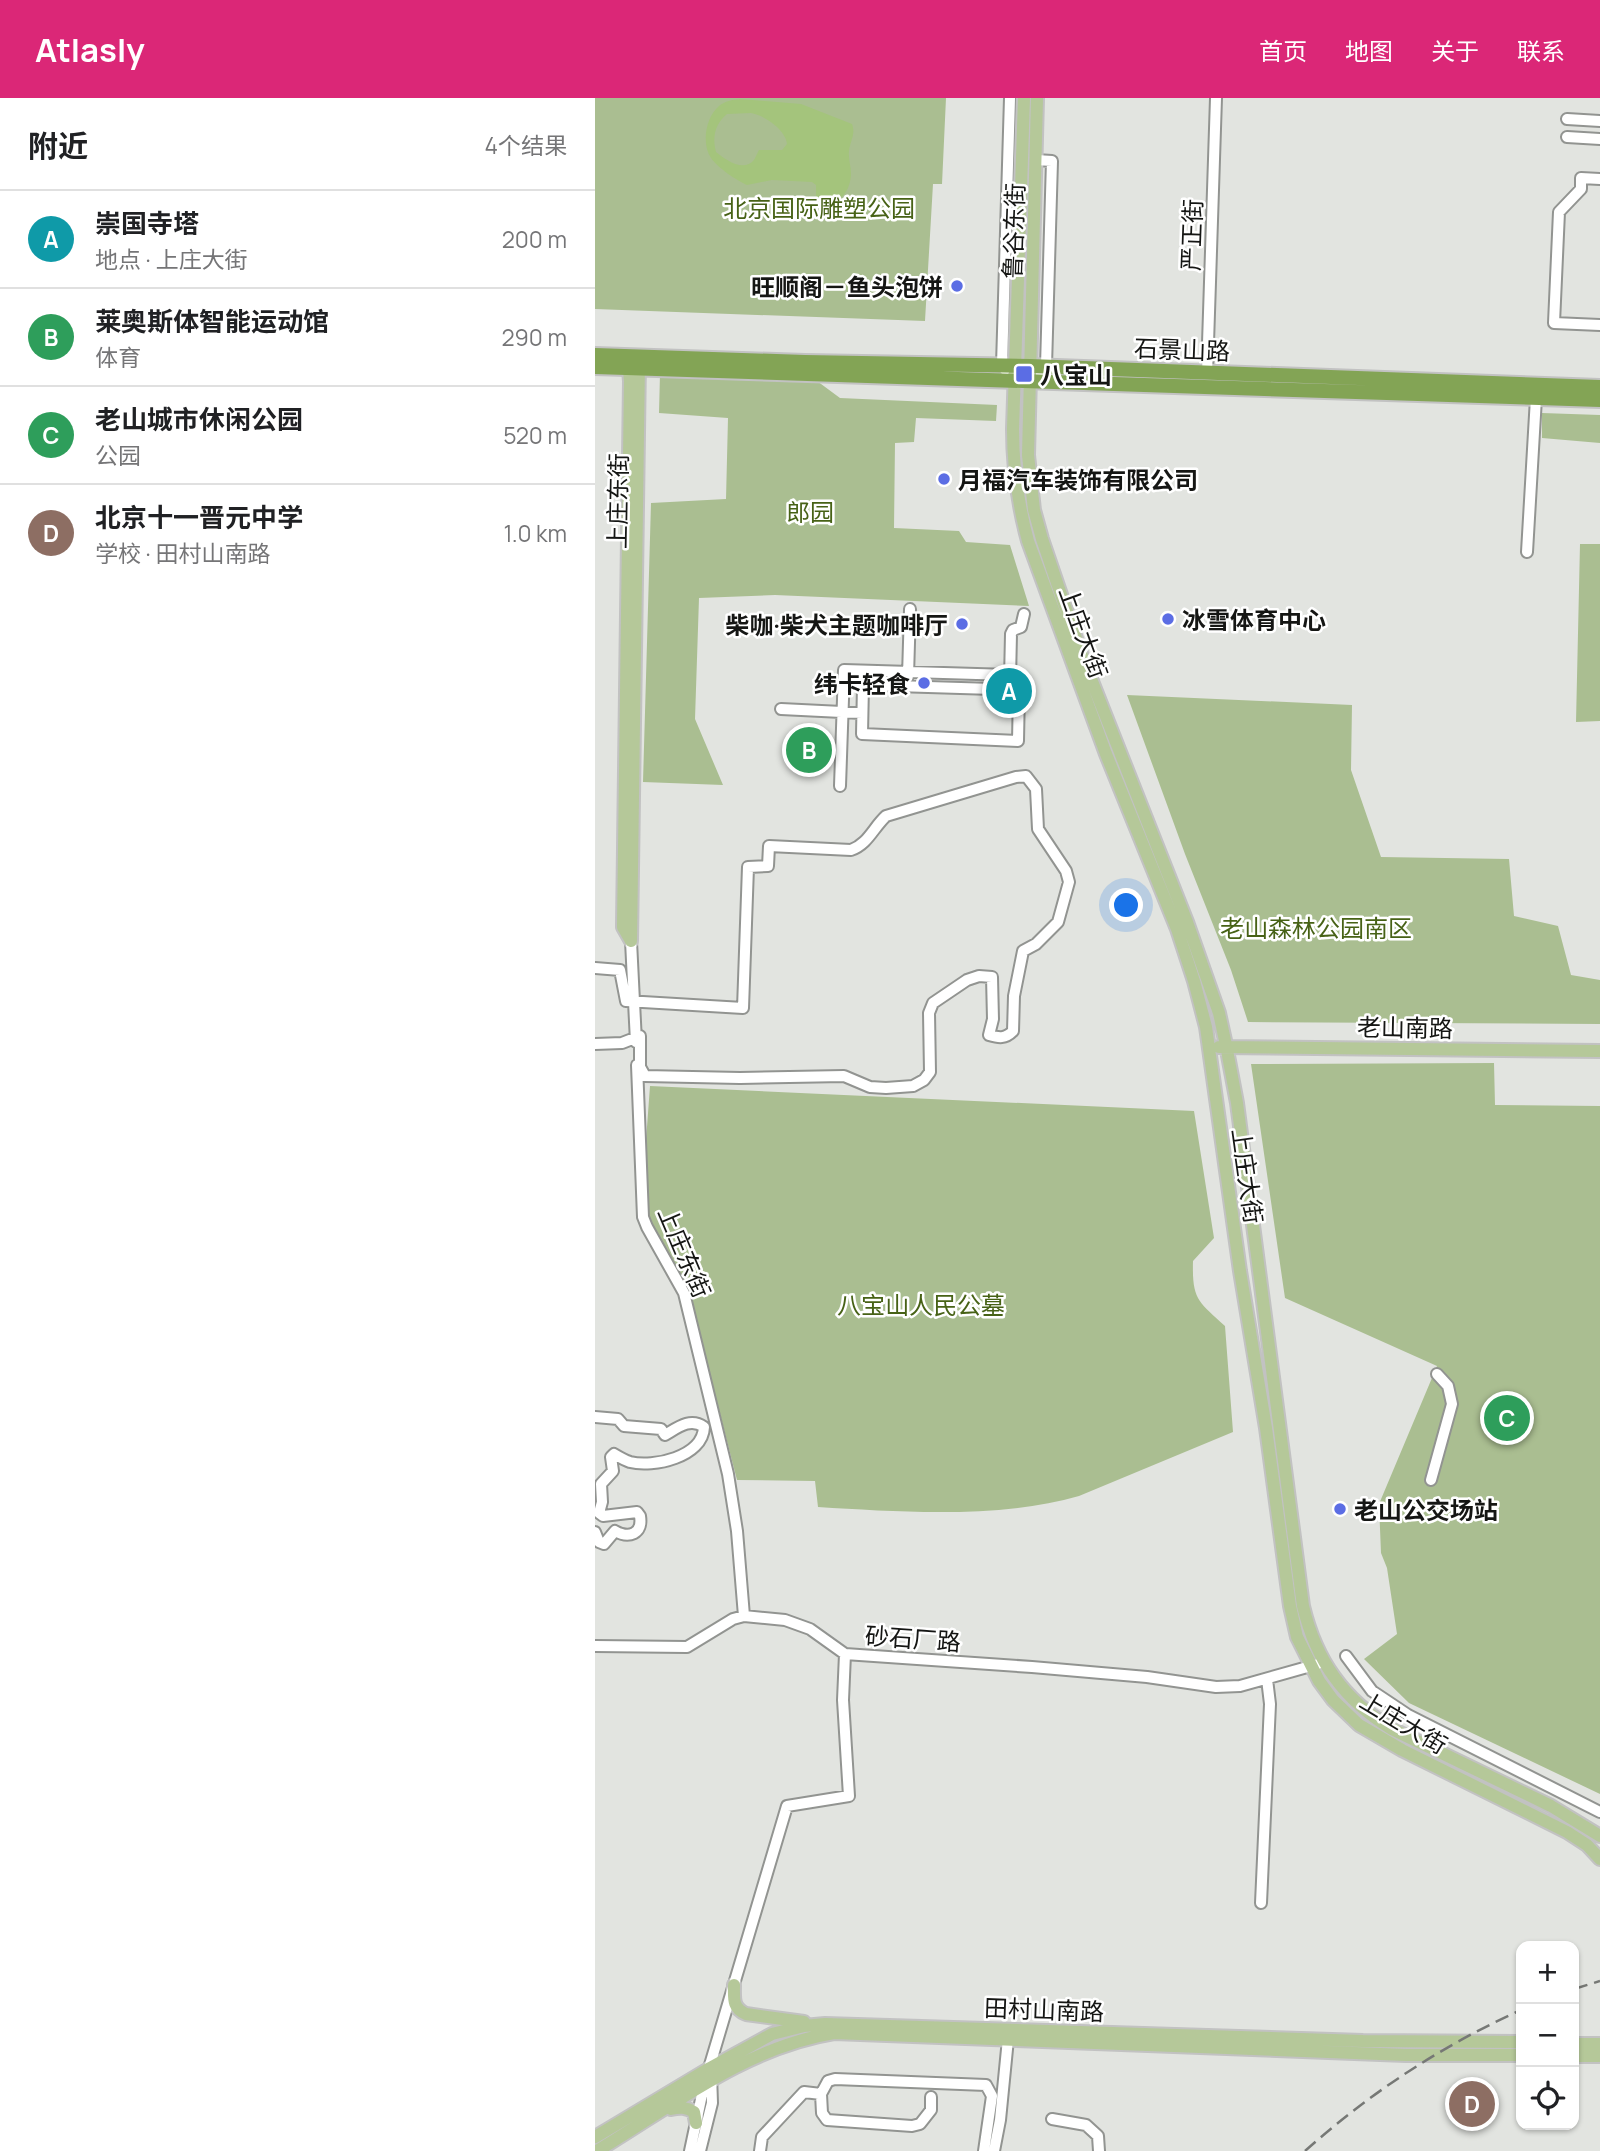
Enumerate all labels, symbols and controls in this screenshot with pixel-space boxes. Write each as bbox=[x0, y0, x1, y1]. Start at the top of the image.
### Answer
text: Atlasly bbox=[35, 27, 145, 72]
text: 首页 bbox=[1259, 34, 1307, 67]
text: 地图 bbox=[1345, 34, 1393, 67]
text: 关于 bbox=[1431, 34, 1479, 67]
text: 联系 bbox=[1517, 34, 1565, 67]
text: 附近 bbox=[28, 125, 88, 166]
text: 4个结果 bbox=[484, 129, 567, 161]
street label: 鲁谷东街 bbox=[995, 182, 1031, 280]
park label: 北京国际雕塑公园 bbox=[723, 191, 915, 224]
street label: 严正街 bbox=[1173, 198, 1209, 272]
text: 崇国寺塔 bbox=[95, 205, 199, 241]
text: A bbox=[43, 223, 59, 255]
text: 200 m bbox=[502, 223, 567, 255]
text: 地点 · 上庄大街 bbox=[95, 243, 247, 275]
place label: 旺顺阁－鱼头泡饼 bbox=[751, 270, 943, 303]
marker: 旺顺阁－鱼头泡饼 bbox=[949, 278, 965, 294]
text: 莱奥斯体智能运动馆 bbox=[95, 303, 329, 339]
text: B bbox=[44, 321, 58, 353]
text: 290 m bbox=[501, 321, 567, 353]
street label: 石景山路 bbox=[1133, 331, 1231, 367]
text: 体育 bbox=[95, 341, 141, 373]
place label: 八宝山 bbox=[1040, 358, 1112, 391]
marker: 八宝山 bbox=[1014, 364, 1034, 384]
text: 老山城市休闲公园 bbox=[95, 401, 303, 437]
text: C bbox=[43, 419, 60, 451]
text: 520 m bbox=[503, 419, 567, 451]
text: 公园 bbox=[95, 439, 141, 471]
street label: 上庄东街 bbox=[600, 453, 634, 549]
place label: 月福汽车装饰有限公司 bbox=[958, 463, 1198, 496]
marker: 月福汽车装饰有限公司 bbox=[936, 471, 952, 487]
park label: 郎园 bbox=[786, 495, 834, 528]
text: 北京十一晋元中学 bbox=[95, 499, 303, 535]
text: D bbox=[43, 517, 59, 549]
text: 1.0 km bbox=[504, 517, 567, 549]
text: 学校 · 田村山南路 bbox=[95, 537, 270, 569]
street label: 上庄大街 bbox=[1052, 581, 1116, 683]
place label: 冰雪体育中心 bbox=[1182, 603, 1326, 636]
place label: 柴咖·柴犬主题咖啡厅 bbox=[726, 608, 948, 641]
marker: 冰雪体育中心 bbox=[1160, 611, 1176, 627]
marker: 柴咖·柴犬主题咖啡厅 bbox=[954, 616, 970, 632]
pin: A bbox=[986, 665, 1032, 717]
place label: 纬卡轻食 bbox=[814, 667, 910, 700]
marker: 纬卡轻食 bbox=[916, 675, 932, 691]
pin: B bbox=[786, 724, 832, 776]
your location bbox=[1109, 888, 1143, 922]
park label: 老山森林公园南区 bbox=[1220, 911, 1412, 944]
street label: 老山南路 bbox=[1357, 1010, 1453, 1044]
street label: 上庄大街 bbox=[1225, 1126, 1271, 1226]
street label: 上庄东街 bbox=[651, 1201, 719, 1303]
park label: 八宝山人民公墓 bbox=[837, 1288, 1005, 1321]
pin: C bbox=[1484, 1392, 1530, 1444]
place label: 老山公交场站 bbox=[1354, 1493, 1498, 1526]
marker: 老山公交场站 bbox=[1332, 1501, 1348, 1517]
street label: 砂石厂路 bbox=[864, 1618, 962, 1658]
street label: 上庄大街 bbox=[1354, 1683, 1454, 1761]
map controls bbox=[1516, 1941, 1579, 2130]
button: + bbox=[1516, 1941, 1579, 2004]
street label: 田村山南路 bbox=[983, 1990, 1105, 2028]
button: − bbox=[1516, 2004, 1579, 2067]
button: locate bbox=[1516, 2067, 1579, 2130]
pin: D bbox=[1449, 2078, 1495, 2130]

